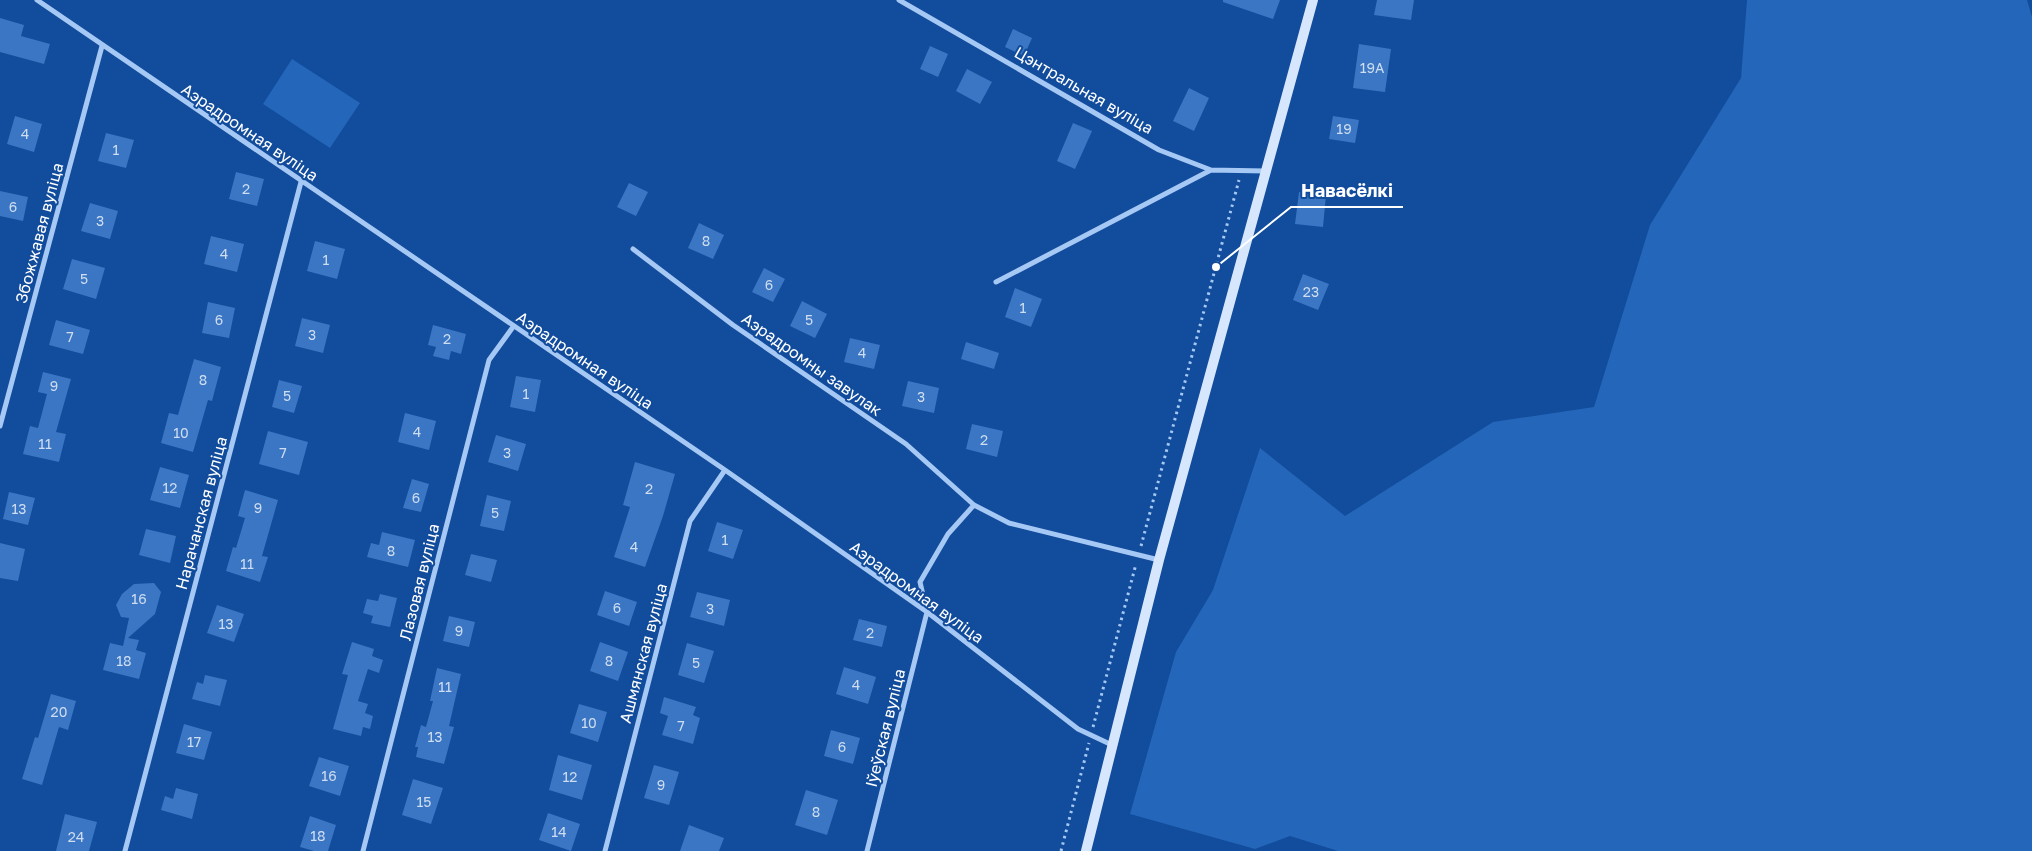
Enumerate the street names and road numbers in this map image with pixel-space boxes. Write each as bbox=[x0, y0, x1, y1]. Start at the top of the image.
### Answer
street label: Цэнтральная вуліца bbox=[1011, 42, 1157, 138]
street label: Аэрадромная вуліца bbox=[178, 79, 322, 185]
street label: Збожжавая вуліца bbox=[11, 160, 67, 306]
street label: Аэрадромная вуліца bbox=[513, 307, 657, 413]
street label: Аэрадромны завулак bbox=[738, 308, 886, 420]
street label: Нарачанская вуліца bbox=[171, 434, 231, 592]
street label: Лазовая вуліца bbox=[395, 521, 443, 643]
street label: Аэрадромная вуліца bbox=[846, 537, 988, 647]
street label: Ашмянская вуліца bbox=[615, 581, 671, 725]
street label: Іўеўская вуліца bbox=[861, 667, 909, 789]

